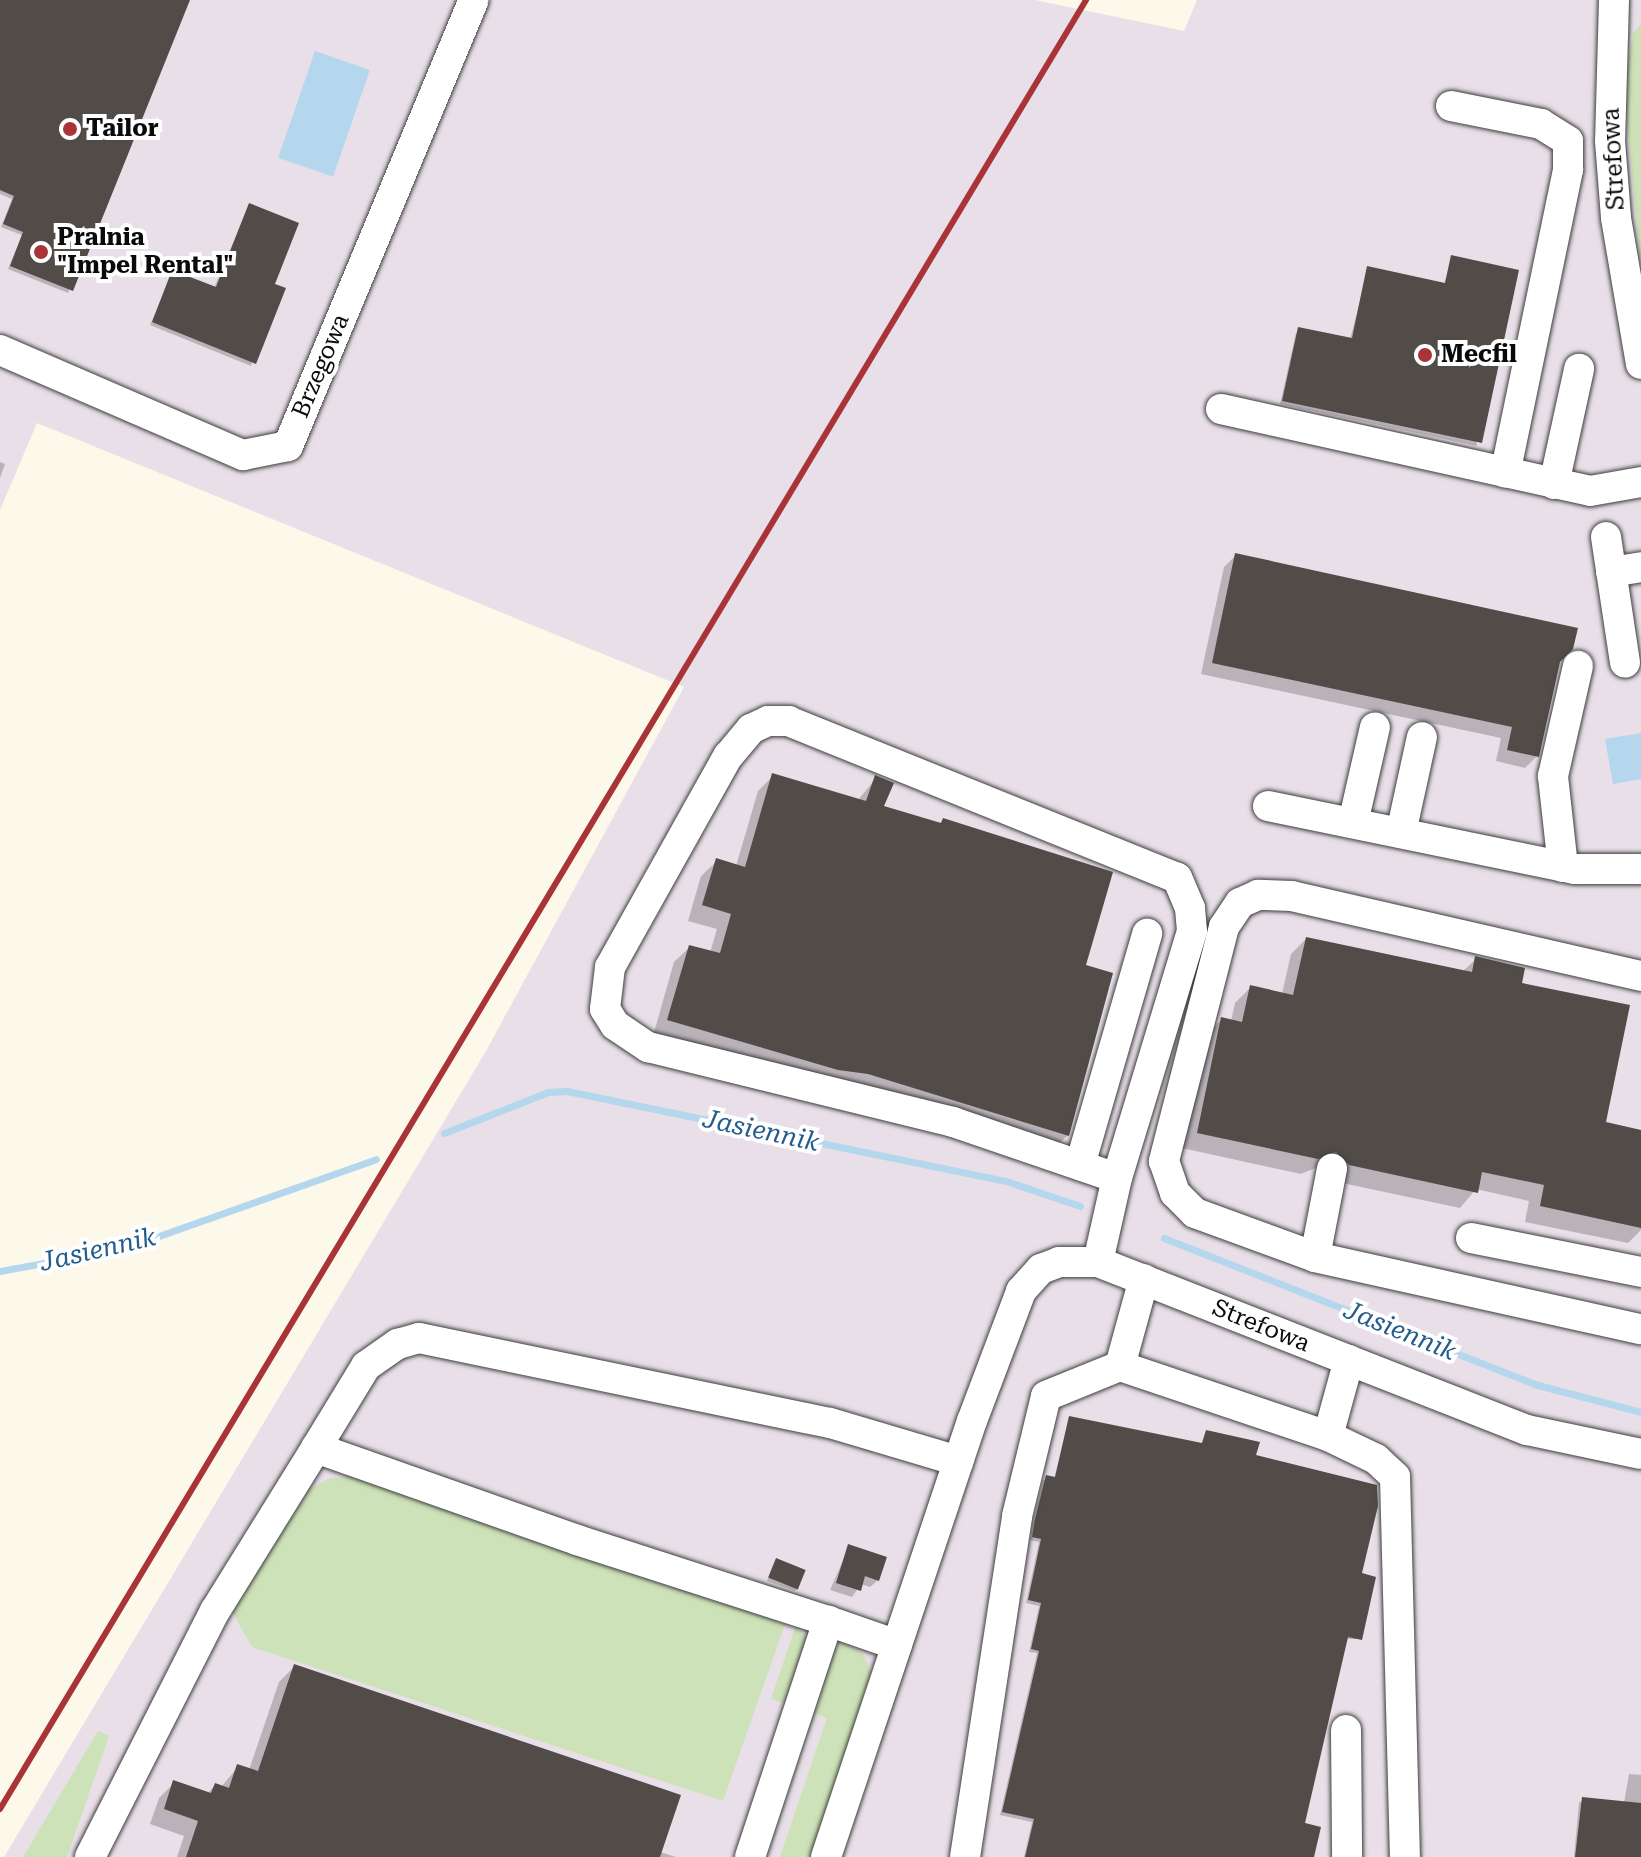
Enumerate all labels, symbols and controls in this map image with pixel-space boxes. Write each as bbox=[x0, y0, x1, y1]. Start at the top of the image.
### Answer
street label: Strefowa bbox=[1597, 107, 1631, 211]
place label: Tailor bbox=[86, 115, 159, 143]
marker: Tailor bbox=[61, 120, 79, 138]
place label: Pralnia "Impel Rental" bbox=[57, 224, 234, 280]
marker: Pralnia "Impel Rental" bbox=[32, 243, 50, 261]
street label: Brzegowa bbox=[286, 310, 356, 422]
place label: Mecfil bbox=[1441, 341, 1517, 369]
marker: Mecfil bbox=[1416, 346, 1434, 364]
water label: Jasiennik bbox=[700, 1103, 822, 1159]
water label: Jasiennik bbox=[37, 1222, 159, 1278]
street label: Strefowa bbox=[1208, 1293, 1314, 1359]
water label: Jasiennik bbox=[1339, 1294, 1461, 1368]

